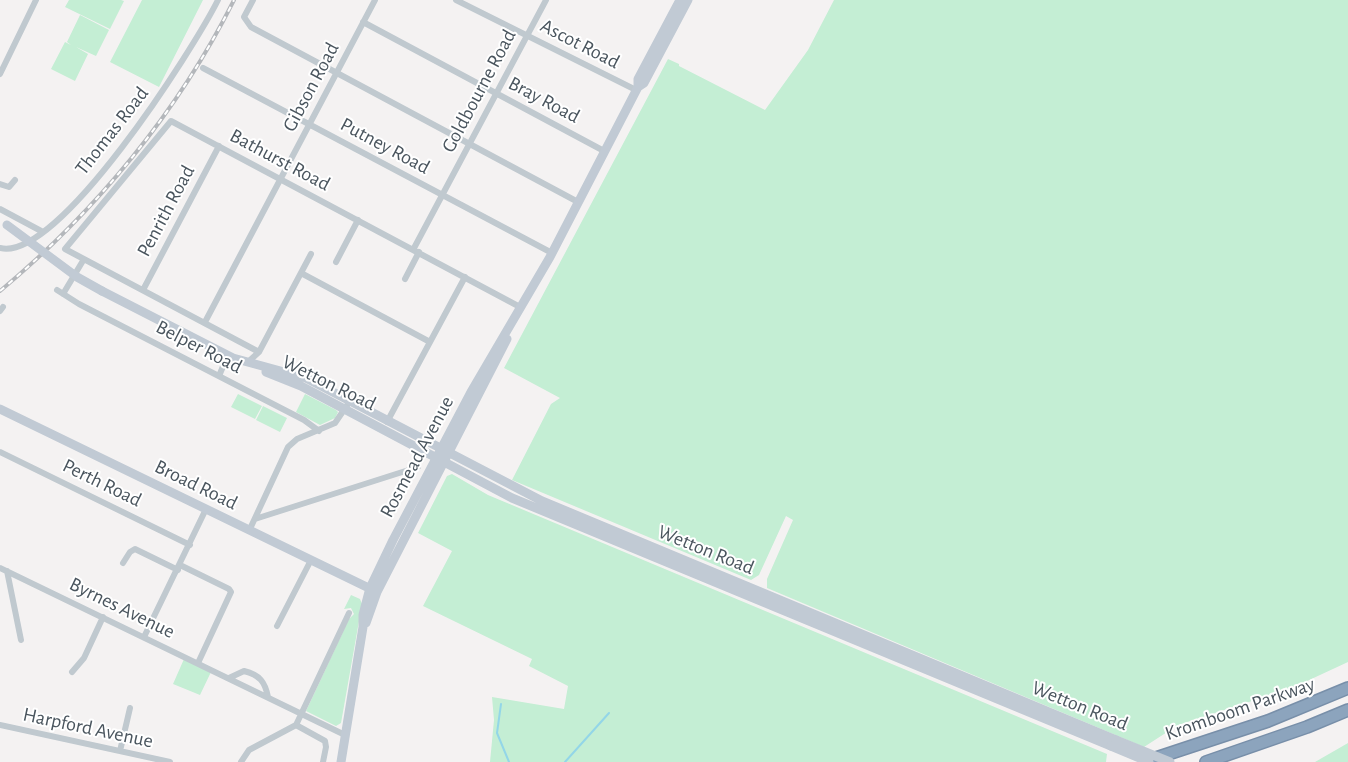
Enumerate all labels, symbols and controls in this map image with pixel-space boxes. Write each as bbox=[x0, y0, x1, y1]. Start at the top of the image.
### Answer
street label: Ascot Road bbox=[536, 14, 624, 74]
street label: Goldbourne Road bbox=[437, 25, 521, 157]
street label: Gibson Road bbox=[278, 38, 344, 136]
street label: Bray Road bbox=[504, 71, 584, 129]
street label: Thomas Road bbox=[70, 82, 154, 180]
street label: Putney Road bbox=[336, 112, 434, 180]
street label: Bathurst Road bbox=[226, 124, 334, 196]
street label: Penrith Road bbox=[132, 161, 200, 261]
street label: Belper Road bbox=[152, 315, 246, 379]
street label: Wetton Road bbox=[278, 350, 380, 416]
street label: Rosmead Avenue bbox=[375, 392, 459, 522]
street label: Perth Road bbox=[58, 454, 146, 512]
street label: Broad Road bbox=[151, 455, 241, 515]
street label: Wetton Road bbox=[654, 520, 758, 580]
street label: Byrnes Avenue bbox=[65, 572, 179, 644]
street label: Kromboom Parkway bbox=[1162, 672, 1318, 746]
street label: Wetton Road bbox=[1028, 676, 1132, 736]
street label: Harpford Avenue bbox=[21, 703, 155, 753]

